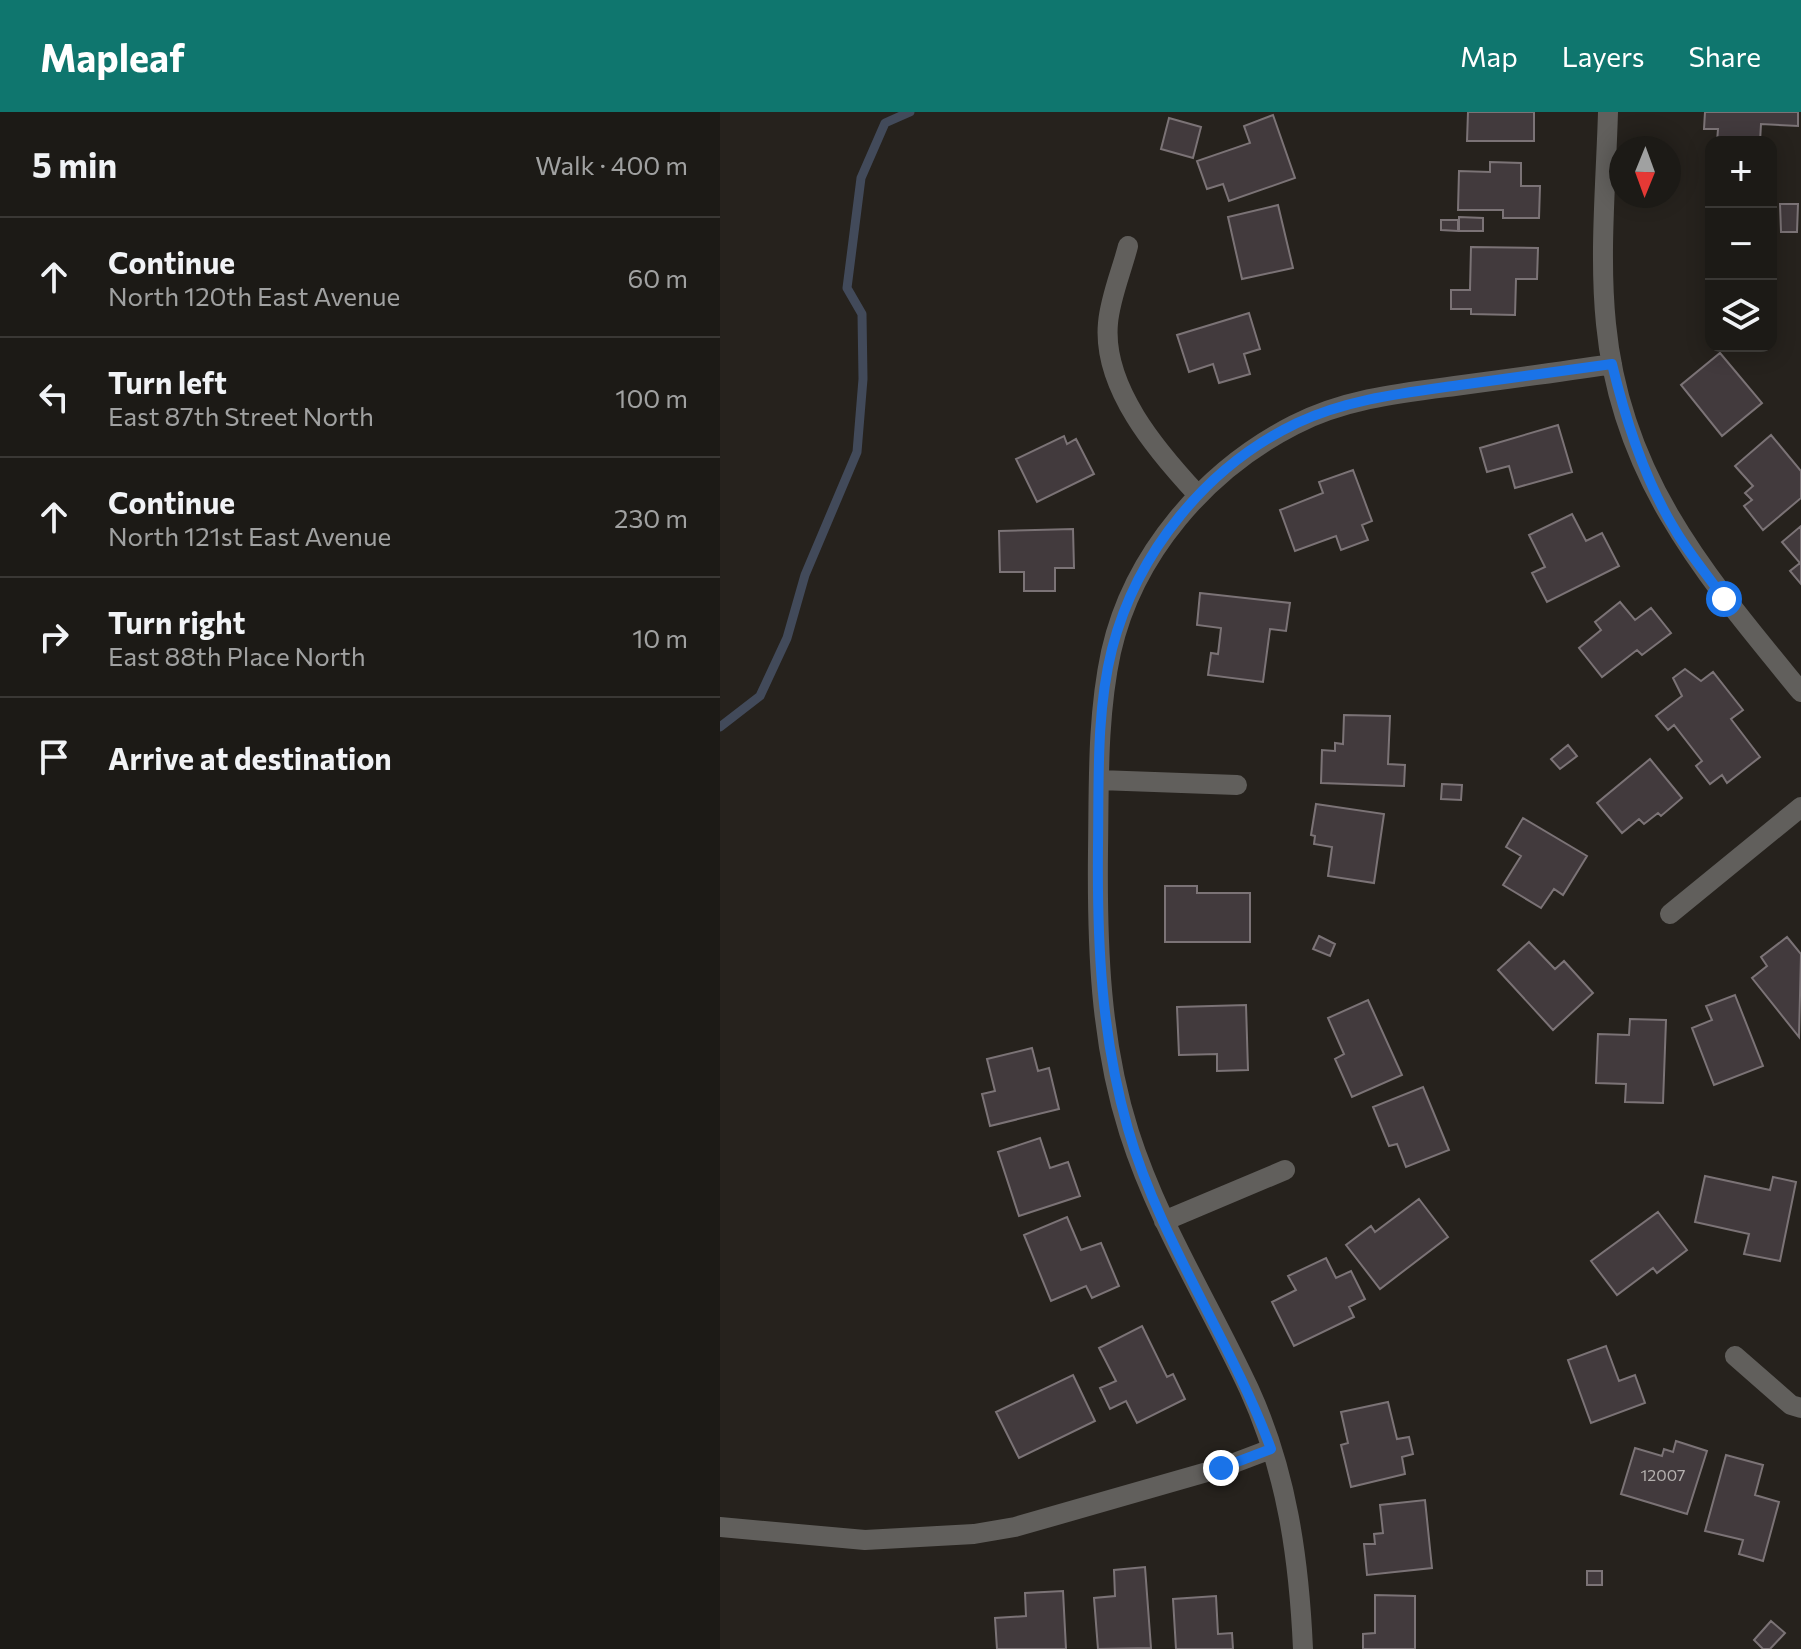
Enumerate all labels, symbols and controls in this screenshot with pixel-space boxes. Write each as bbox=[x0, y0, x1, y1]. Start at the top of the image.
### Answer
text: Mapleaf bbox=[40, 33, 185, 80]
text: Map bbox=[1460, 39, 1518, 73]
text: Layers bbox=[1562, 39, 1644, 73]
text: Share bbox=[1688, 39, 1761, 73]
north arrow bbox=[1609, 136, 1681, 208]
map controls bbox=[1705, 136, 1777, 352]
button: + bbox=[1705, 136, 1777, 208]
text: 5 min bbox=[32, 143, 117, 185]
text: Walk · 400 m bbox=[535, 149, 688, 180]
button: − bbox=[1705, 208, 1777, 280]
text: Continue bbox=[108, 243, 235, 280]
icon: ahead bbox=[32, 255, 76, 299]
text: 60 m bbox=[628, 262, 688, 293]
text: North 120th East Avenue bbox=[108, 280, 400, 311]
button: layers bbox=[1705, 280, 1777, 352]
text: Turn left bbox=[108, 363, 227, 400]
icon: left bbox=[32, 375, 76, 419]
text: 100 m bbox=[615, 382, 688, 413]
text: East 87th Street North bbox=[108, 400, 374, 431]
text: Continue bbox=[108, 483, 235, 520]
icon: ahead bbox=[32, 495, 76, 539]
text: 230 m bbox=[614, 502, 688, 533]
text: North 121st East Avenue bbox=[108, 520, 391, 551]
route start bbox=[1706, 581, 1742, 617]
text: Turn right bbox=[108, 603, 245, 640]
icon: right bbox=[32, 615, 76, 659]
text: 10 m bbox=[632, 622, 688, 653]
text: East 88th Place North bbox=[108, 640, 366, 671]
icon: arrive bbox=[32, 735, 76, 779]
text: Arrive at destination bbox=[108, 739, 392, 776]
route end bbox=[1203, 1450, 1239, 1486]
house number: 12007 bbox=[1641, 1465, 1685, 1484]

